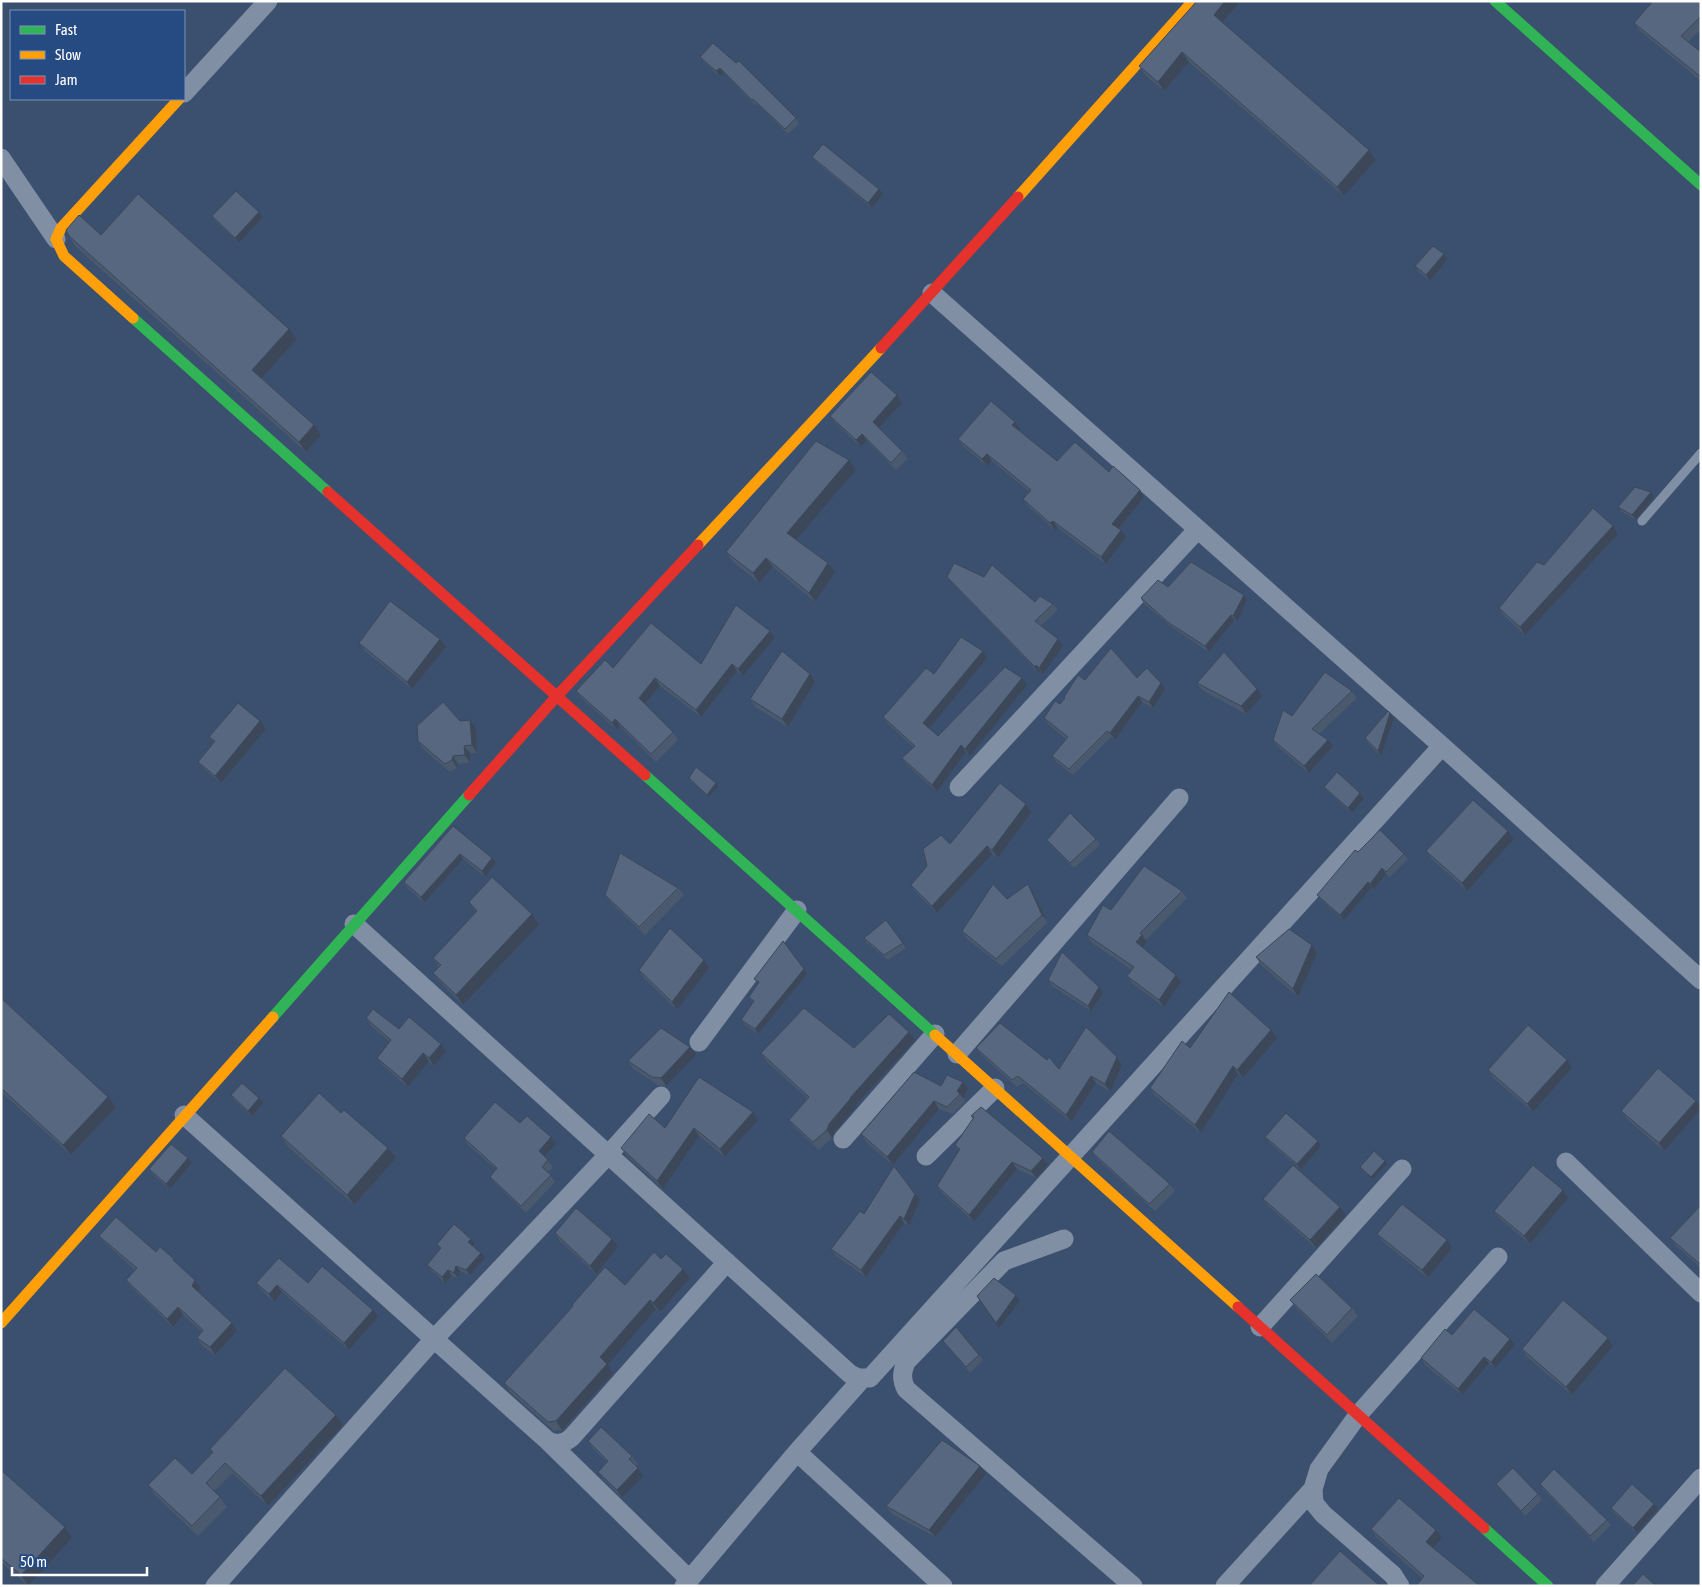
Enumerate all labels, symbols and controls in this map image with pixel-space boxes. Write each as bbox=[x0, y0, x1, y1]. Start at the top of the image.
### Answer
legend bbox=[10, 10, 185, 100]
text: Fast bbox=[55, 21, 77, 38]
text: Slow bbox=[55, 46, 81, 63]
text: Jam bbox=[55, 71, 78, 88]
scale bar bbox=[12, 1544, 148, 1576]
text: 50 m bbox=[20, 1553, 47, 1570]

